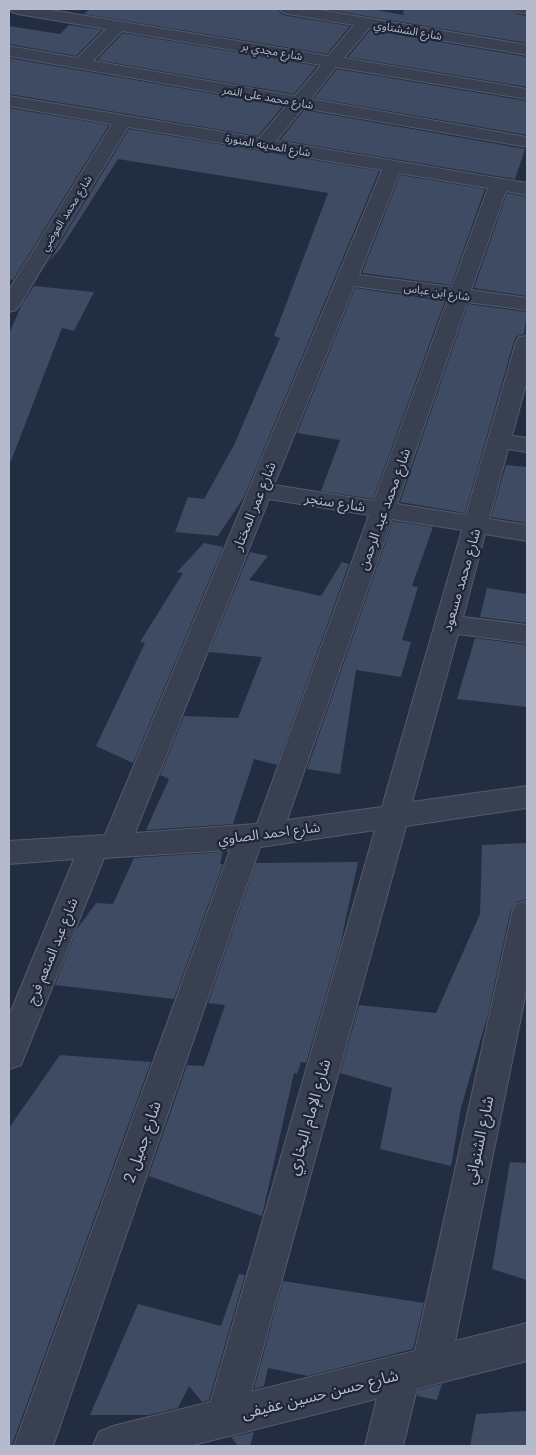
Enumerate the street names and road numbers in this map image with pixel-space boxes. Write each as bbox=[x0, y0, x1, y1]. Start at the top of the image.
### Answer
street label: شارع الششتاوي bbox=[372, 17, 444, 45]
street label: شارع مجدي بر bbox=[239, 39, 304, 66]
street label: شارع محمد على النمر bbox=[220, 82, 315, 113]
street label: شارع المدينه المنورة bbox=[224, 131, 312, 160]
street label: شارع محمد العوضي bbox=[37, 172, 97, 255]
street label: شارع ابن عباس bbox=[403, 280, 471, 305]
street label: شارع محمد عبد الرحمن bbox=[354, 446, 416, 573]
street label: شارع عمر المختار bbox=[228, 459, 282, 555]
street label: شارع سنجر bbox=[302, 488, 367, 518]
street label: شارع محمد مسعود bbox=[438, 526, 486, 634]
street label: شارع احمد الصاوي bbox=[217, 818, 322, 850]
street label: شارع عبد المنعم فرج bbox=[22, 895, 83, 1008]
street label: شارع الإمام البخاري bbox=[282, 1056, 338, 1178]
street label: شارع الشنواني bbox=[459, 1094, 501, 1187]
street label: شارع جميل 2 bbox=[118, 1098, 168, 1186]
street label: شارع حسن حسين عفيفى bbox=[239, 1364, 401, 1426]

